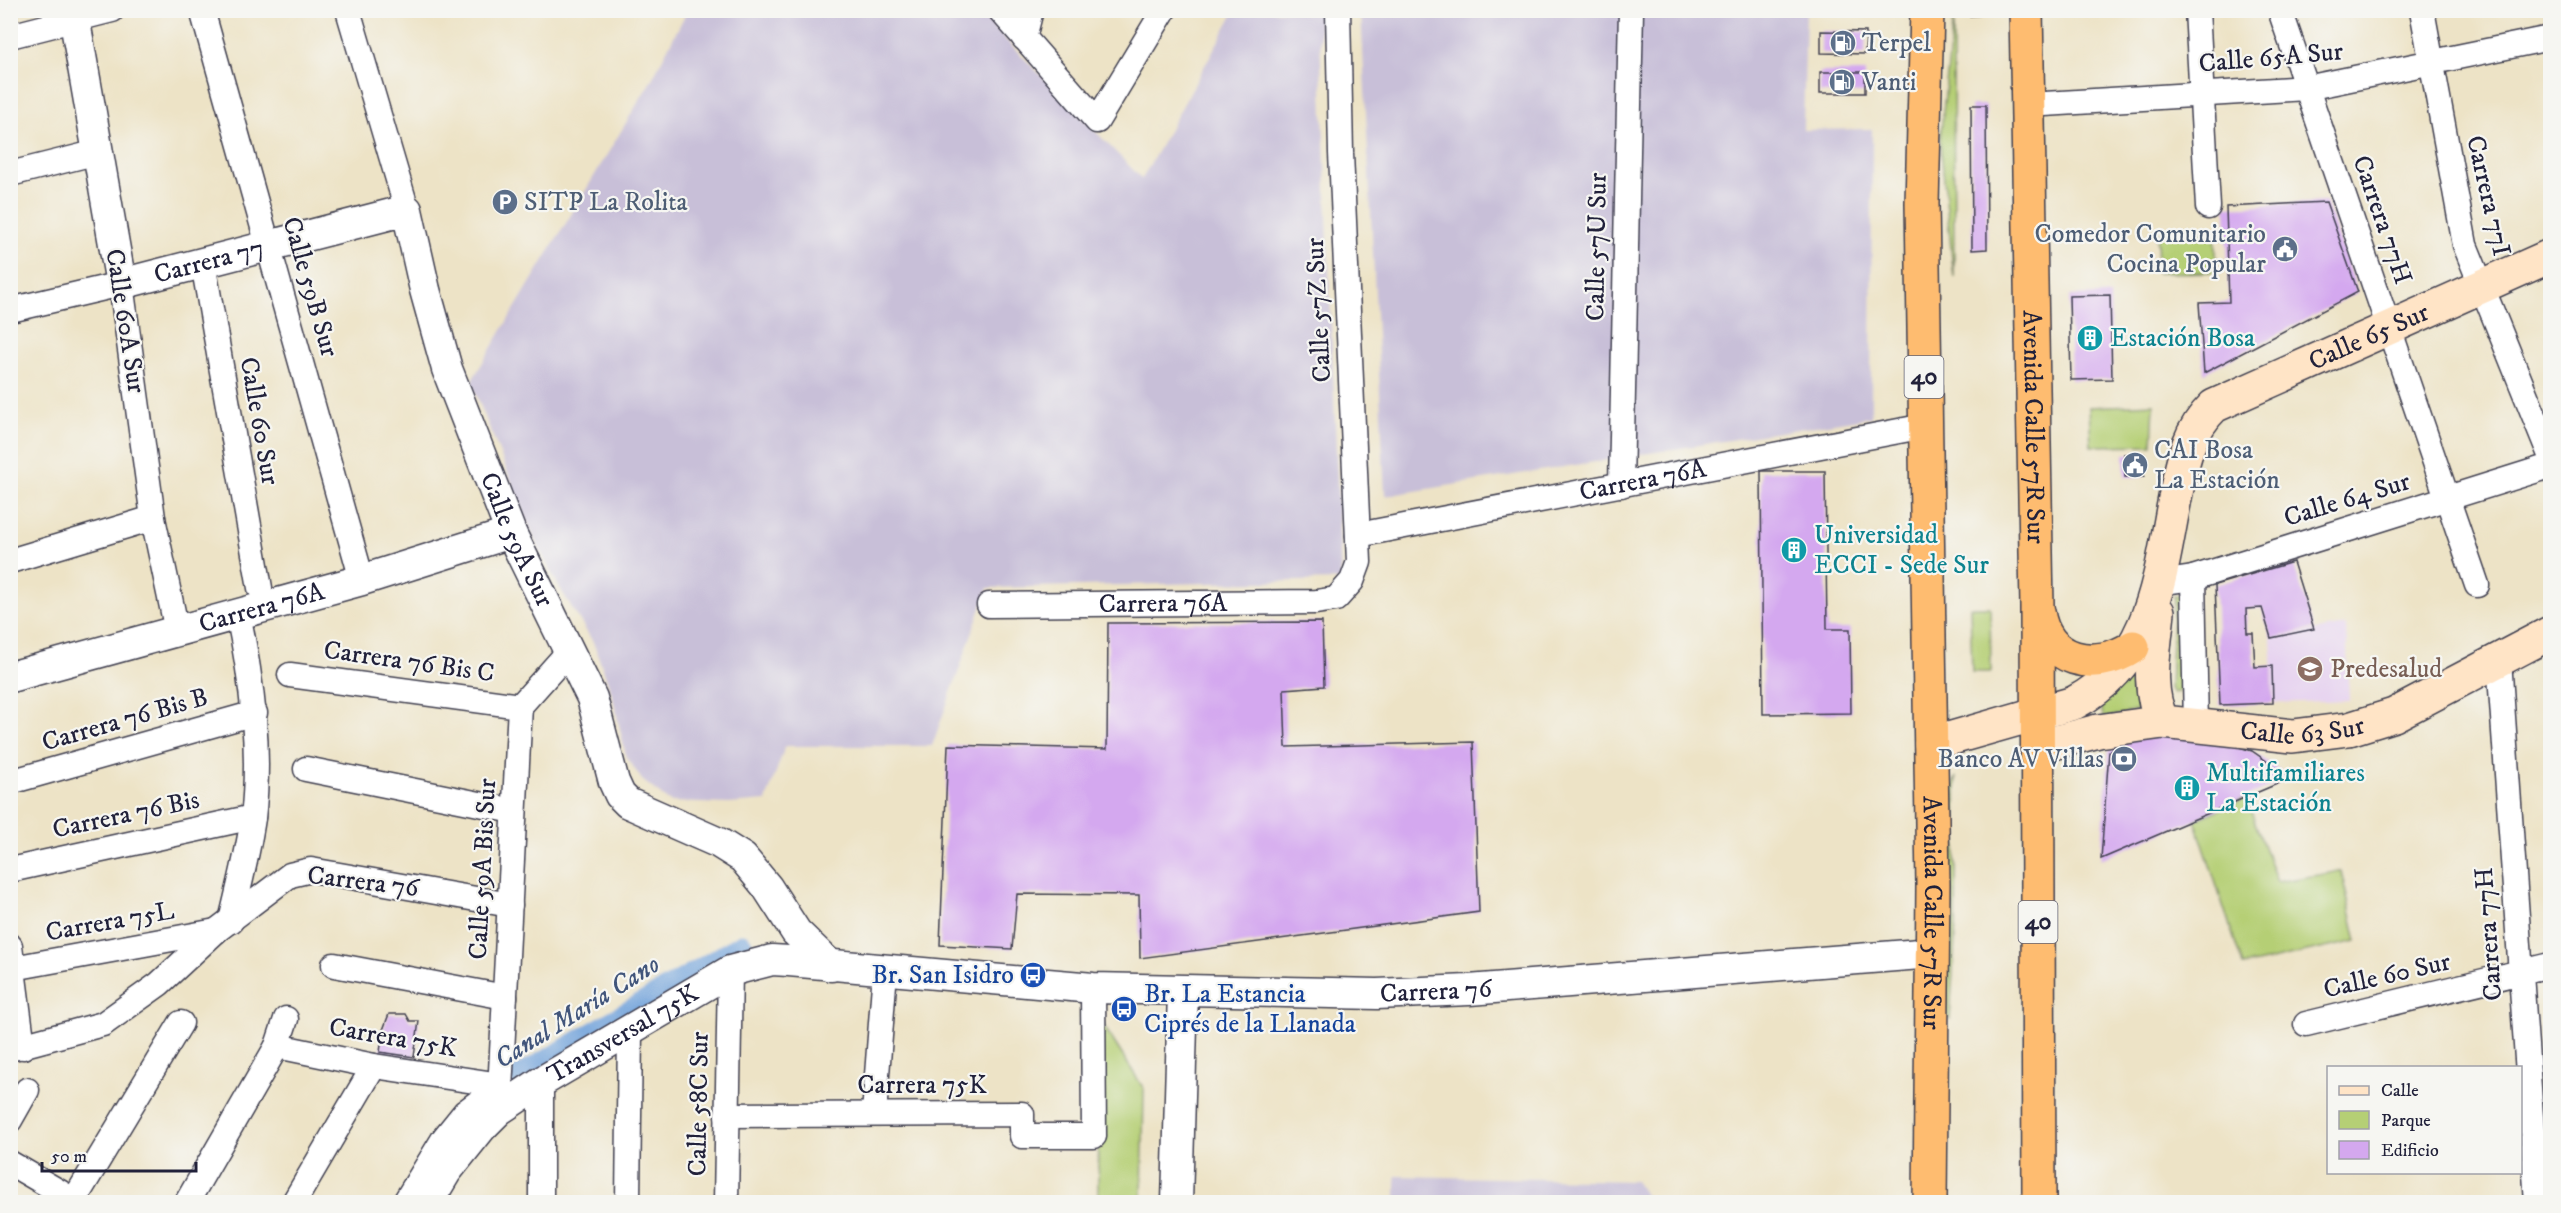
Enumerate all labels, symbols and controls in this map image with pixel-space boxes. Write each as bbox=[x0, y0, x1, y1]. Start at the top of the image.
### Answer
place label: Terpel bbox=[1862, 27, 1931, 60]
fuel station icon: Terpel bbox=[1828, 28, 1858, 58]
street label: Calle 65A Sur bbox=[2198, 35, 2345, 81]
place label: Vanti bbox=[1861, 66, 1916, 99]
fuel station icon: Vanti bbox=[1827, 67, 1857, 97]
street label: Carrera 77I bbox=[2458, 132, 2518, 260]
street label: Carrera 77H bbox=[2345, 151, 2419, 289]
street label: Calle 57U Sur bbox=[1579, 172, 1615, 321]
place label: SITP La Rolita bbox=[524, 186, 688, 219]
parking icon: SITP La Rolita bbox=[490, 187, 520, 217]
street label: Calle 59B Sur bbox=[274, 213, 346, 361]
place label: Comedor Comunitario Cocina Popular bbox=[2035, 218, 2266, 281]
street label: Carrera 77 bbox=[150, 231, 267, 291]
public building icon: Comedor Comunitario Cocina Popular bbox=[2270, 234, 2300, 264]
street label: Calle 57Z Sur bbox=[1299, 236, 1339, 383]
street label: Calle 60A Sur bbox=[97, 246, 153, 396]
street label: Calle 65 Sur bbox=[2304, 296, 2434, 378]
street label: Avenida Calle 57R Sur bbox=[2015, 310, 2052, 544]
place label: Estación Bosa bbox=[2110, 322, 2255, 355]
building icon: Estación Bosa bbox=[2075, 323, 2105, 353]
street label: Calle 60 Sur bbox=[232, 355, 287, 488]
road number: 40 bbox=[1904, 356, 1944, 398]
place label: CAI Bosa La Estación bbox=[2154, 434, 2280, 497]
public building icon: CAI Bosa La Estación bbox=[2120, 450, 2150, 480]
street label: Carrera 76A bbox=[1577, 452, 1709, 509]
street label: Calle 64 Sur bbox=[2280, 465, 2414, 535]
street label: Calle 59A Sur bbox=[472, 468, 561, 613]
place label: Universidad ECCI - Sede Sur bbox=[1814, 519, 1989, 582]
building icon: Universidad ECCI - Sede Sur bbox=[1779, 535, 1809, 565]
street label: Carrera 76A bbox=[195, 575, 328, 641]
street label: Carrera 76A bbox=[1099, 586, 1228, 620]
street label: Carrera 76 Bis C bbox=[322, 634, 496, 690]
place label: Predesalud bbox=[2330, 653, 2442, 686]
school or university icon: Predesalud bbox=[2295, 654, 2325, 684]
street label: Carrera 76 Bis B bbox=[38, 681, 212, 759]
street label: Calle 63 Sur bbox=[2239, 709, 2369, 753]
place label: Banco AV Villas bbox=[1937, 743, 2104, 776]
bank icon: Banco AV Villas bbox=[2109, 744, 2139, 774]
place label: Multifamiliares La Estación bbox=[2206, 757, 2365, 820]
building icon: Multifamiliares La Estación bbox=[2172, 773, 2202, 803]
street label: Calle 59A Bis Sur bbox=[462, 777, 504, 960]
street label: Carrera 76 Bis bbox=[50, 783, 202, 847]
street label: Avenida Calle 57R Sur bbox=[1915, 796, 1950, 1030]
street label: Carrera 76 bbox=[305, 859, 422, 905]
street label: Carrera 77H bbox=[2468, 866, 2510, 1002]
street label: Carrera 75L bbox=[43, 894, 177, 950]
road number: 40 bbox=[2018, 901, 2058, 943]
street label: Calle 60 Sur bbox=[2320, 945, 2454, 1007]
water label: Canal María Cano bbox=[488, 947, 666, 1077]
place label: Br. San Isidro bbox=[871, 959, 1014, 992]
bus stop icon: Br. San Isidro bbox=[1018, 960, 1048, 990]
street label: Carrera 76 bbox=[1379, 972, 1495, 1010]
street label: Transversal 75K bbox=[541, 976, 705, 1091]
place label: Br. La Estancia Ciprés de la Llanada bbox=[1144, 978, 1356, 1041]
bus stop icon: Br. La Estancia Ciprés de la Llanada bbox=[1109, 994, 1139, 1024]
street label: Carrera 75K bbox=[326, 1011, 460, 1066]
street label: Calle 58C Sur bbox=[681, 1031, 717, 1177]
legend bbox=[2327, 1066, 2522, 1174]
street label: Carrera 75K bbox=[857, 1069, 987, 1102]
text: Calle bbox=[2381, 1080, 2419, 1102]
text: Parque bbox=[2381, 1110, 2431, 1132]
scale bar bbox=[42, 1135, 196, 1173]
text: Edificio bbox=[2381, 1140, 2439, 1162]
text: 50 m bbox=[51, 1146, 87, 1168]

